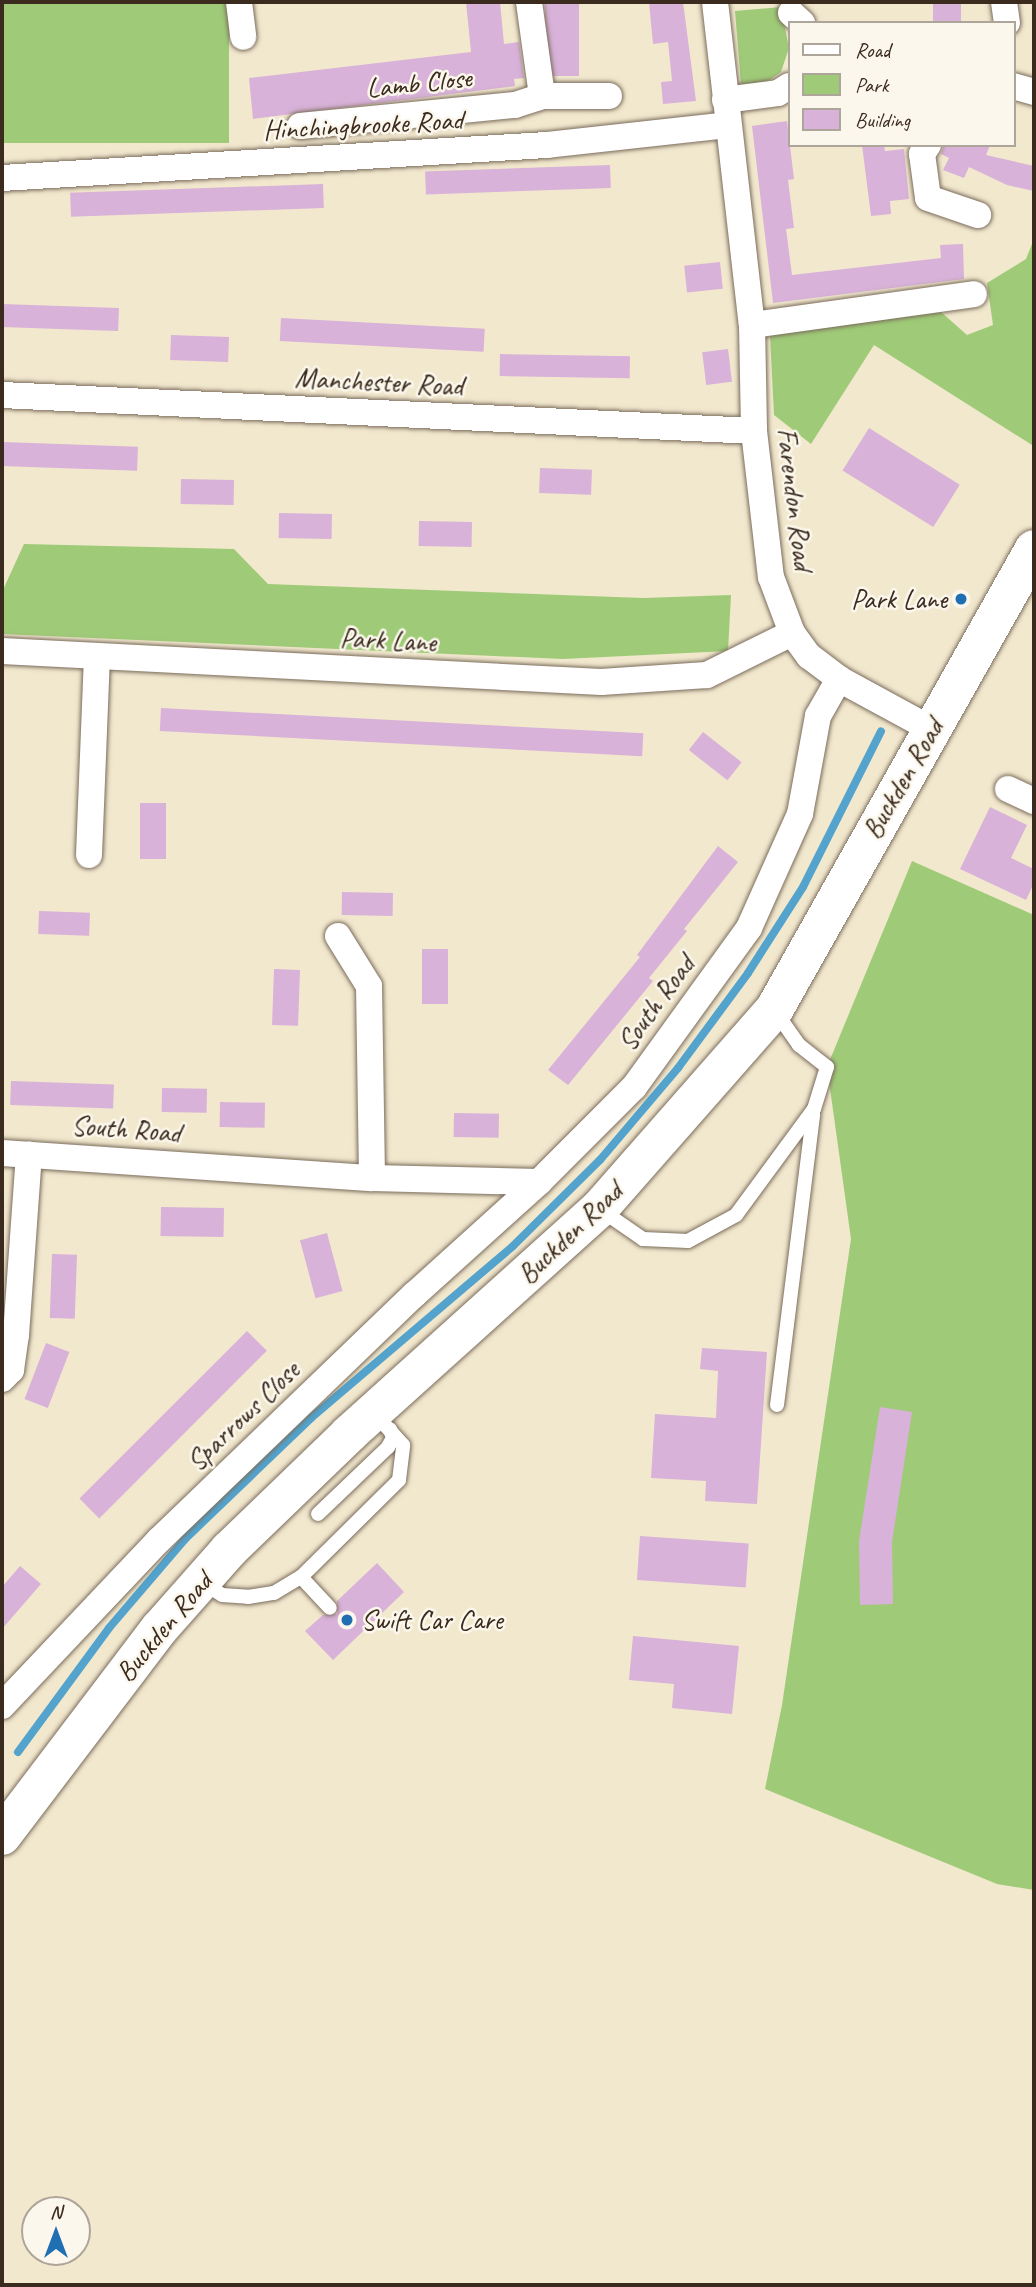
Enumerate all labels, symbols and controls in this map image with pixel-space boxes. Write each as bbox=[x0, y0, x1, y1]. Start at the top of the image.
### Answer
legend bbox=[788, 21, 1015, 147]
text: Road bbox=[855, 37, 890, 63]
street label: Lamb Close bbox=[365, 61, 473, 105]
text: Park bbox=[855, 72, 888, 98]
street label: Hinchingbrooke Road bbox=[263, 103, 463, 147]
text: Building bbox=[855, 107, 910, 133]
street label: Manchester Road bbox=[294, 361, 464, 403]
street label: Farendon Road bbox=[770, 426, 820, 572]
place label: Park Lane bbox=[850, 582, 947, 616]
marker: Park Lane bbox=[953, 591, 969, 607]
street label: Park Lane bbox=[339, 621, 437, 659]
street label: Buckden Road bbox=[856, 714, 950, 844]
street label: South Road bbox=[610, 949, 702, 1057]
street label: South Road bbox=[70, 1108, 182, 1150]
street label: Buckden Road bbox=[511, 1175, 629, 1291]
street label: Sparrows Close bbox=[180, 1354, 306, 1478]
street label: Buckden Road bbox=[109, 1566, 219, 1688]
place label: Swift Car Care bbox=[361, 1603, 504, 1637]
marker: Swift Car Care bbox=[339, 1612, 355, 1628]
north arrow bbox=[21, 2196, 91, 2266]
text: N bbox=[50, 2200, 62, 2224]

